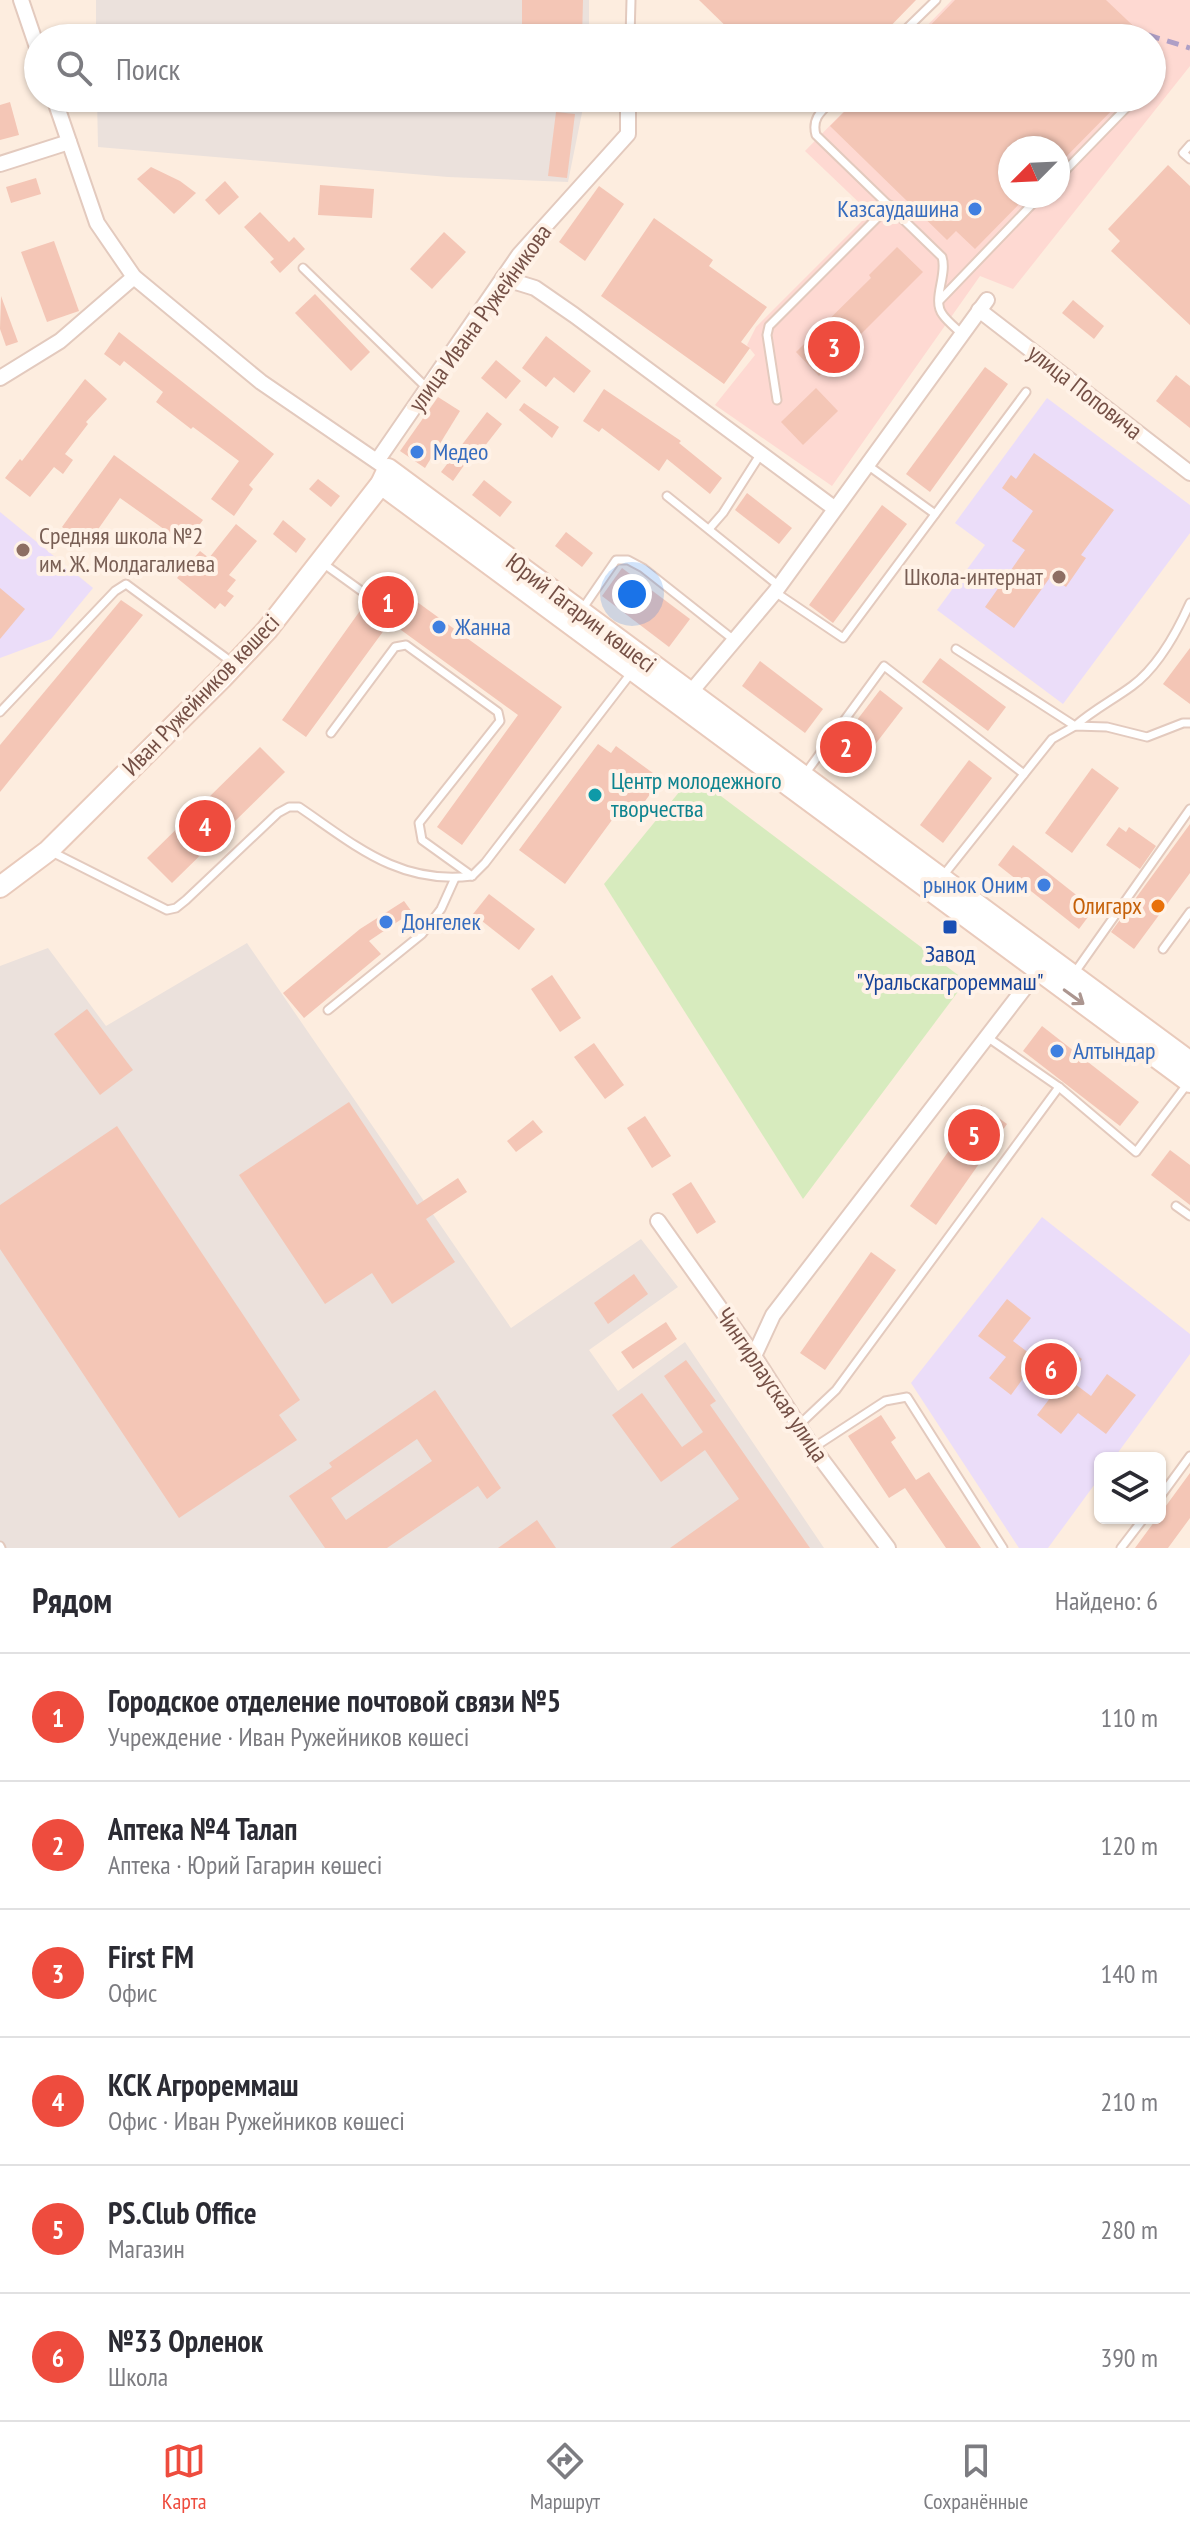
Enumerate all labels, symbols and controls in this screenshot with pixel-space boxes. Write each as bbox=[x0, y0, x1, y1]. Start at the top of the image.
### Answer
search box bbox=[24, 24, 1166, 112]
icon: search bbox=[52, 46, 96, 90]
text: Поиск bbox=[116, 49, 180, 88]
north arrow bbox=[998, 136, 1070, 208]
place label: Казсаудашина bbox=[837, 193, 959, 224]
marker: Казсаудашина bbox=[966, 200, 984, 218]
street label: улица Ивана Ружейникова bbox=[401, 218, 558, 418]
pin: 3 bbox=[808, 317, 860, 377]
street label: улица Поповича bbox=[1022, 337, 1149, 446]
place label: Медео bbox=[433, 436, 488, 467]
marker: Медео bbox=[408, 443, 426, 461]
place label: Средняя школа №2 им. Ж. Молдагалиева bbox=[39, 520, 215, 579]
marker: Средняя школа №2 им. Ж. Молдагалиева bbox=[14, 541, 32, 559]
street label: Юрий Гагарин көшесі bbox=[500, 546, 663, 679]
place label: Школа-интернат bbox=[904, 561, 1043, 592]
marker: Школа-интернат bbox=[1050, 568, 1068, 586]
pin: 1 bbox=[362, 572, 414, 632]
your location bbox=[612, 574, 652, 614]
street label: Иван Ружейников көшесі bbox=[115, 607, 286, 782]
place label: Жанна bbox=[454, 611, 511, 642]
marker: Жанна bbox=[430, 618, 448, 636]
pin: 2 bbox=[820, 717, 872, 777]
place label: Центр молодежного творчества bbox=[611, 765, 782, 824]
marker: Центр молодежного творчества bbox=[586, 786, 604, 804]
pin: 4 bbox=[179, 796, 231, 856]
place label: рынок Оним bbox=[923, 869, 1028, 900]
marker: рынок Оним bbox=[1035, 876, 1053, 894]
place label: Олигарх bbox=[1072, 890, 1142, 921]
marker: Олигарх bbox=[1149, 897, 1167, 915]
place label: Донгелек bbox=[402, 906, 481, 937]
marker: Донгелек bbox=[377, 913, 395, 931]
marker: Завод "Уральскагрореммаш" bbox=[941, 918, 959, 936]
place label: Завод "Уральскагрореммаш" bbox=[856, 938, 1044, 997]
one-way arrow bbox=[1062, 989, 1084, 1006]
place label: Алтындар bbox=[1073, 1035, 1156, 1066]
marker: Алтындар bbox=[1048, 1042, 1066, 1060]
pin: 5 bbox=[948, 1105, 1000, 1165]
street label: Чингирлауская улица bbox=[709, 1301, 836, 1468]
pin: 6 bbox=[1025, 1339, 1077, 1399]
map controls bbox=[1094, 1452, 1166, 1524]
button: layers bbox=[1094, 1452, 1166, 1524]
text: Рядом bbox=[32, 1578, 112, 1622]
text: Найдено: 6 bbox=[1055, 1584, 1158, 1617]
text: Городское отделение почтовой связи №5 bbox=[108, 1681, 561, 1720]
text: 1 bbox=[52, 1701, 64, 1734]
text: 110 m bbox=[1100, 1701, 1158, 1734]
text: Учреждение · Иван Ружейников көшесі bbox=[108, 1720, 469, 1753]
text: Аптека №4 Талап bbox=[108, 1809, 298, 1848]
text: 2 bbox=[52, 1829, 64, 1862]
text: 120 m bbox=[1100, 1829, 1158, 1862]
text: Аптека · Юрий Гагарин көшесі bbox=[108, 1848, 383, 1881]
text: First FM bbox=[108, 1937, 194, 1976]
text: 3 bbox=[52, 1957, 64, 1990]
text: 140 m bbox=[1100, 1957, 1158, 1990]
text: Офис bbox=[108, 1976, 157, 2009]
text: КСК Агрореммаш bbox=[108, 2065, 299, 2104]
text: 4 bbox=[52, 2085, 64, 2118]
text: 210 m bbox=[1100, 2085, 1158, 2118]
text: Офис · Иван Ружейников көшесі bbox=[108, 2104, 405, 2137]
text: PS.Club Office bbox=[108, 2193, 257, 2232]
text: 5 bbox=[52, 2213, 64, 2246]
text: 280 m bbox=[1100, 2213, 1158, 2246]
text: Магазин bbox=[108, 2232, 185, 2265]
text: №33 Орленок bbox=[108, 2321, 263, 2360]
text: 6 bbox=[52, 2341, 64, 2374]
text: 390 m bbox=[1100, 2341, 1158, 2374]
text: Школа bbox=[108, 2360, 168, 2393]
tab: Карта bbox=[162, 2439, 207, 2515]
tab: Маршрут bbox=[530, 2439, 600, 2515]
tab: Сохранённые bbox=[924, 2439, 1028, 2515]

